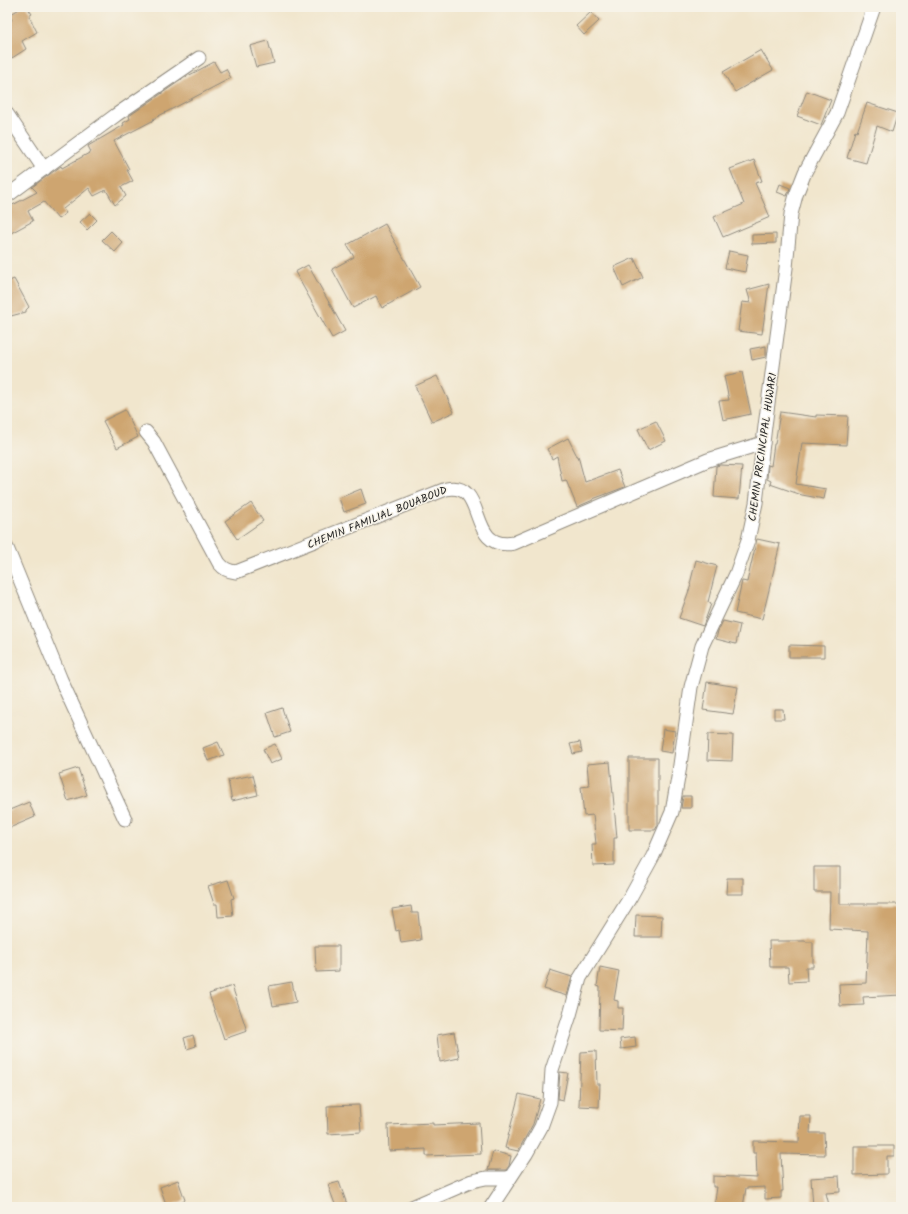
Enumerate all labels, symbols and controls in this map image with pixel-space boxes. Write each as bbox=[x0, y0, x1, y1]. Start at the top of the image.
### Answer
street label: CHEMIN PRICINCIPAL HUWARI bbox=[744, 372, 782, 523]
street label: CHEMIN FAMILIAL BOUABOUD bbox=[305, 482, 450, 554]

